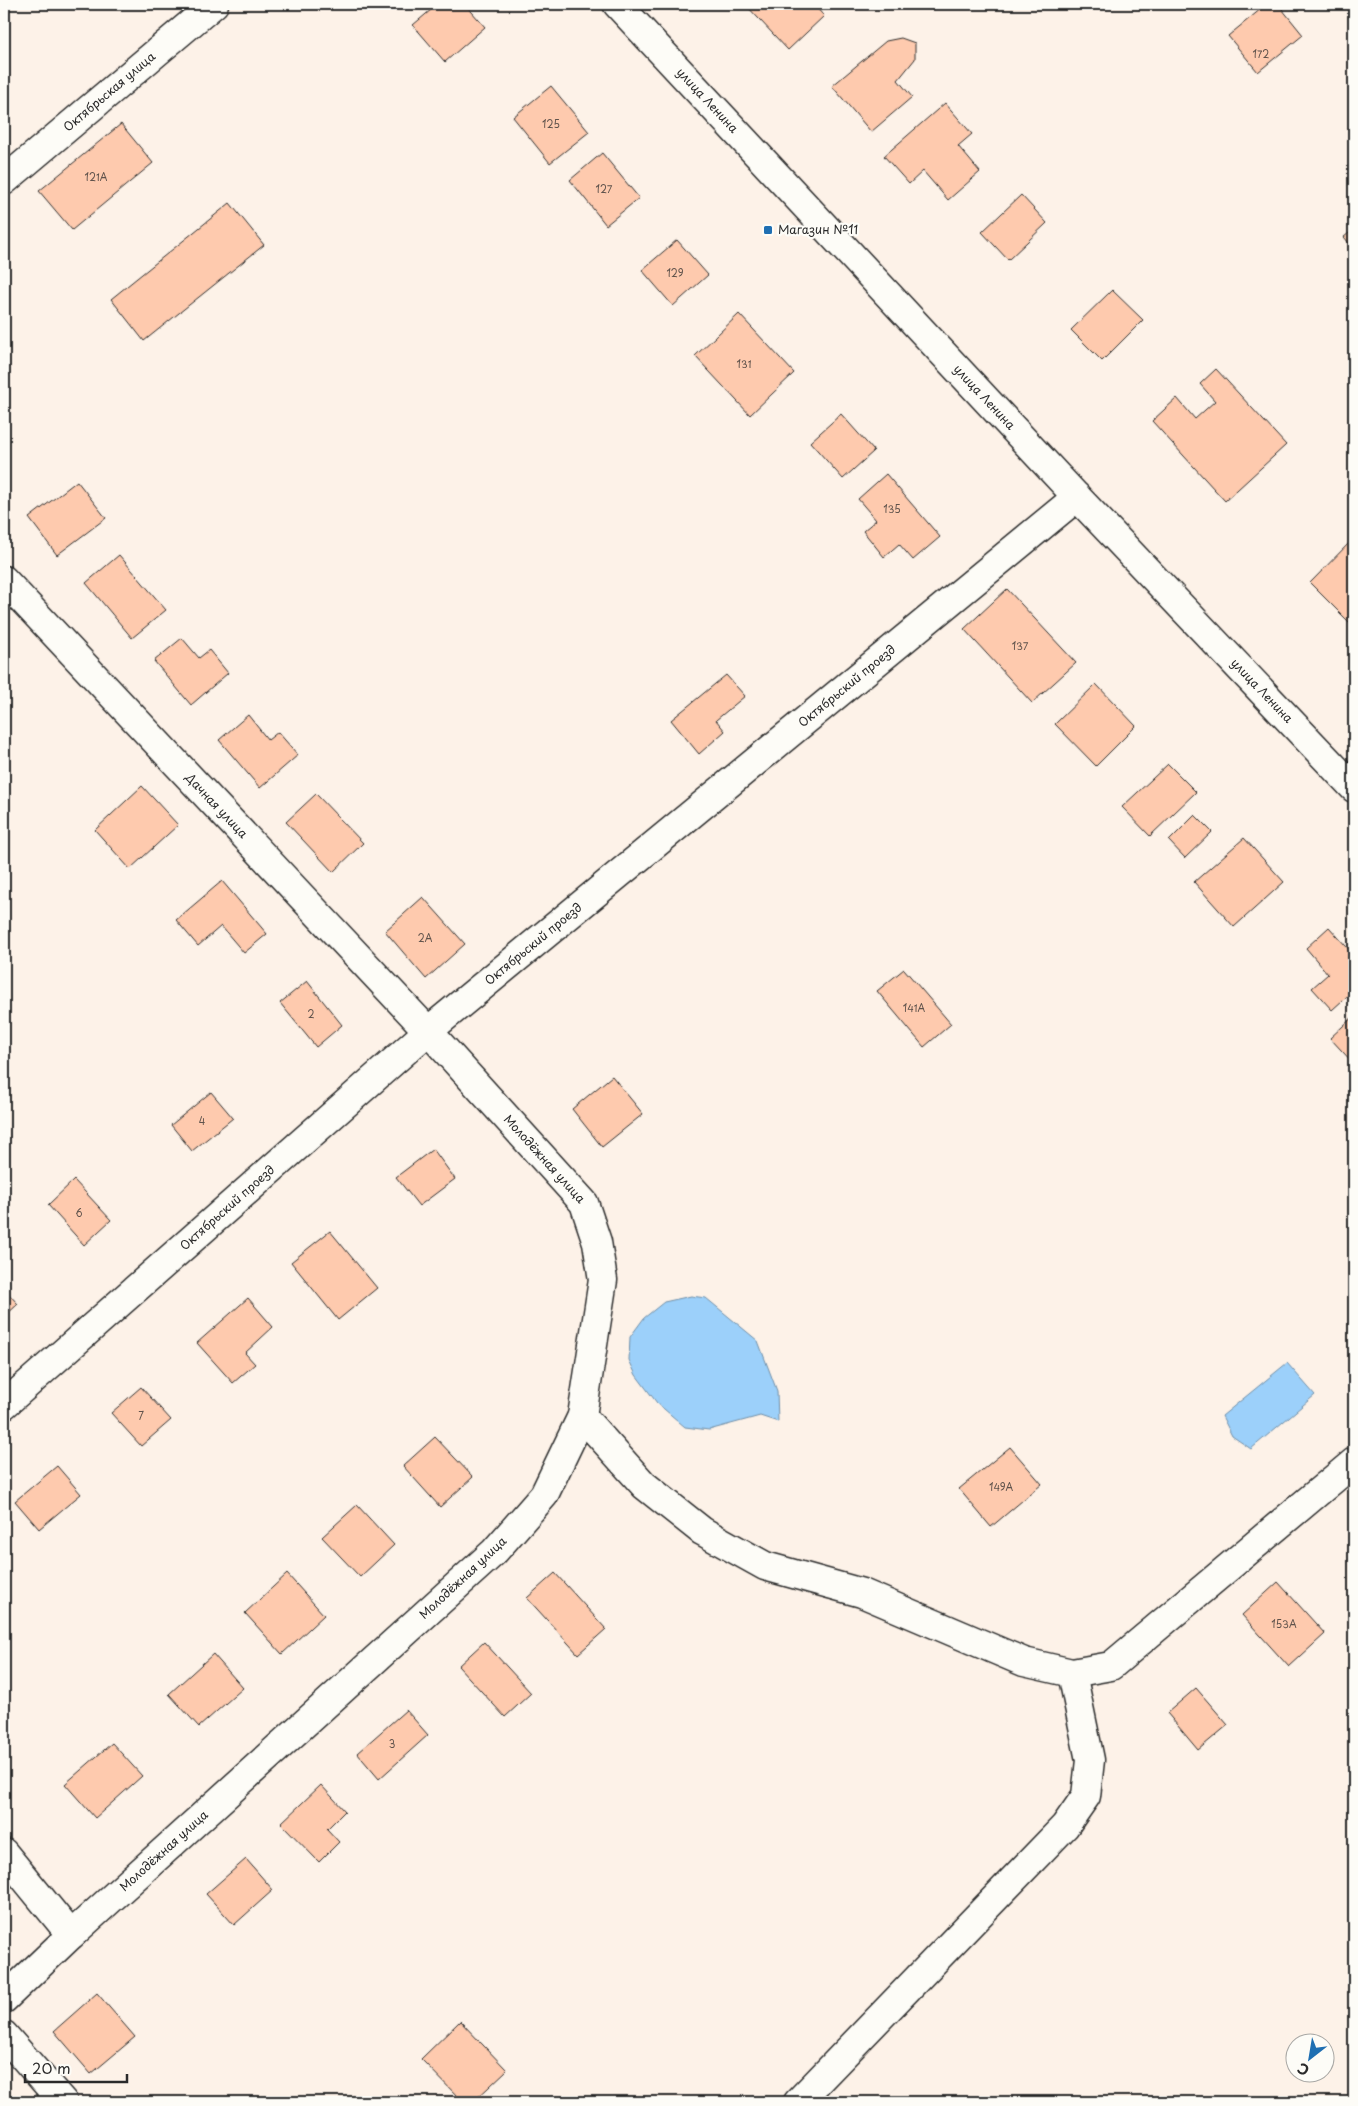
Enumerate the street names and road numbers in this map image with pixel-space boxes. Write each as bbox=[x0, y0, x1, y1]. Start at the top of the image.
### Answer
street label: Октябрьская улица bbox=[59, 47, 159, 135]
street label: улица Ленина bbox=[673, 63, 743, 137]
street label: улица Ленина bbox=[950, 360, 1020, 434]
street label: Октябрьский проезд bbox=[794, 640, 899, 731]
street label: улица Ленина bbox=[1227, 654, 1298, 727]
street label: Дачная улица bbox=[181, 768, 253, 842]
street label: Октябрьский проезд bbox=[480, 898, 585, 989]
street label: Молодёжная улица bbox=[500, 1110, 590, 1207]
street label: Октябрьский проезд bbox=[175, 1160, 278, 1254]
street label: Молодёжная улица bbox=[415, 1532, 510, 1623]
street label: Молодёжная улица bbox=[115, 1805, 212, 1895]

